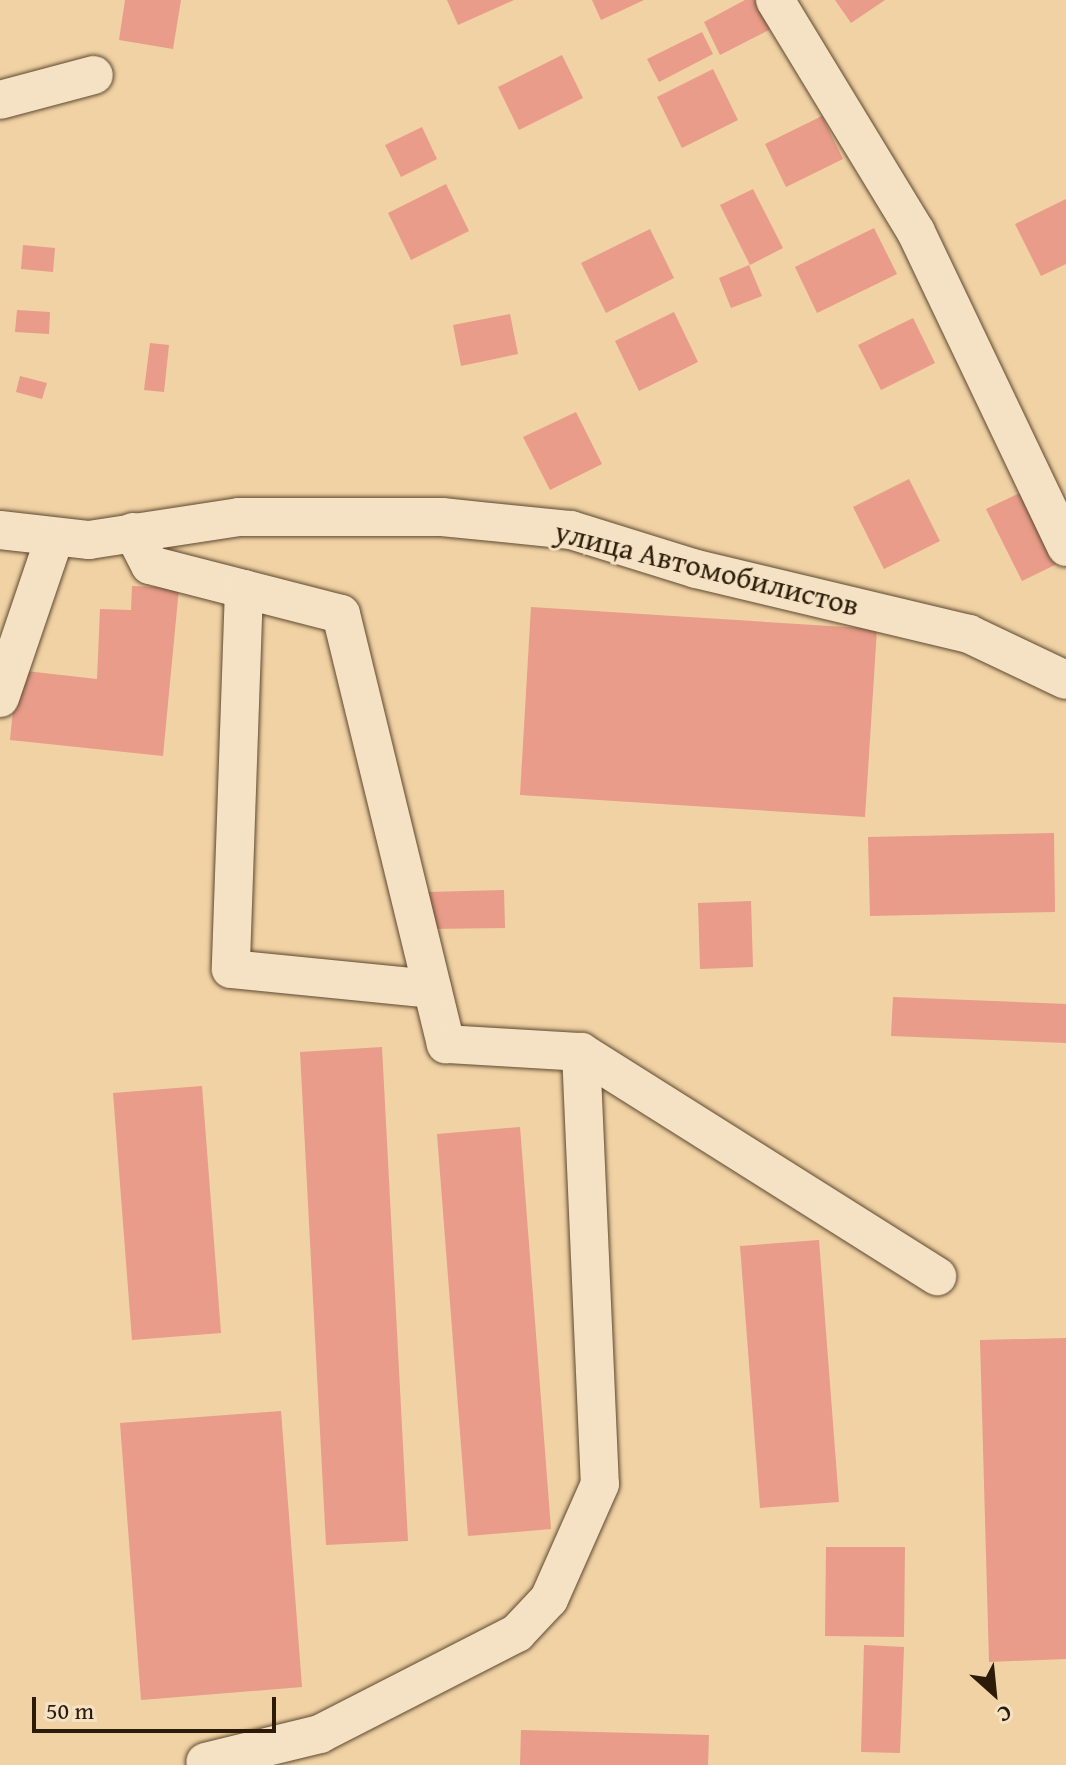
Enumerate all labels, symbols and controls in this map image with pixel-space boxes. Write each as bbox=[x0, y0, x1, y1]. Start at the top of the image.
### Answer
street label: улица Автомобилистов bbox=[551, 513, 863, 623]
north arrow bbox=[954, 1653, 1034, 1733]
scale bar bbox=[36, 1681, 280, 1731]
text: 50 m bbox=[46, 1693, 94, 1728]
text: С bbox=[992, 1697, 1018, 1731]

